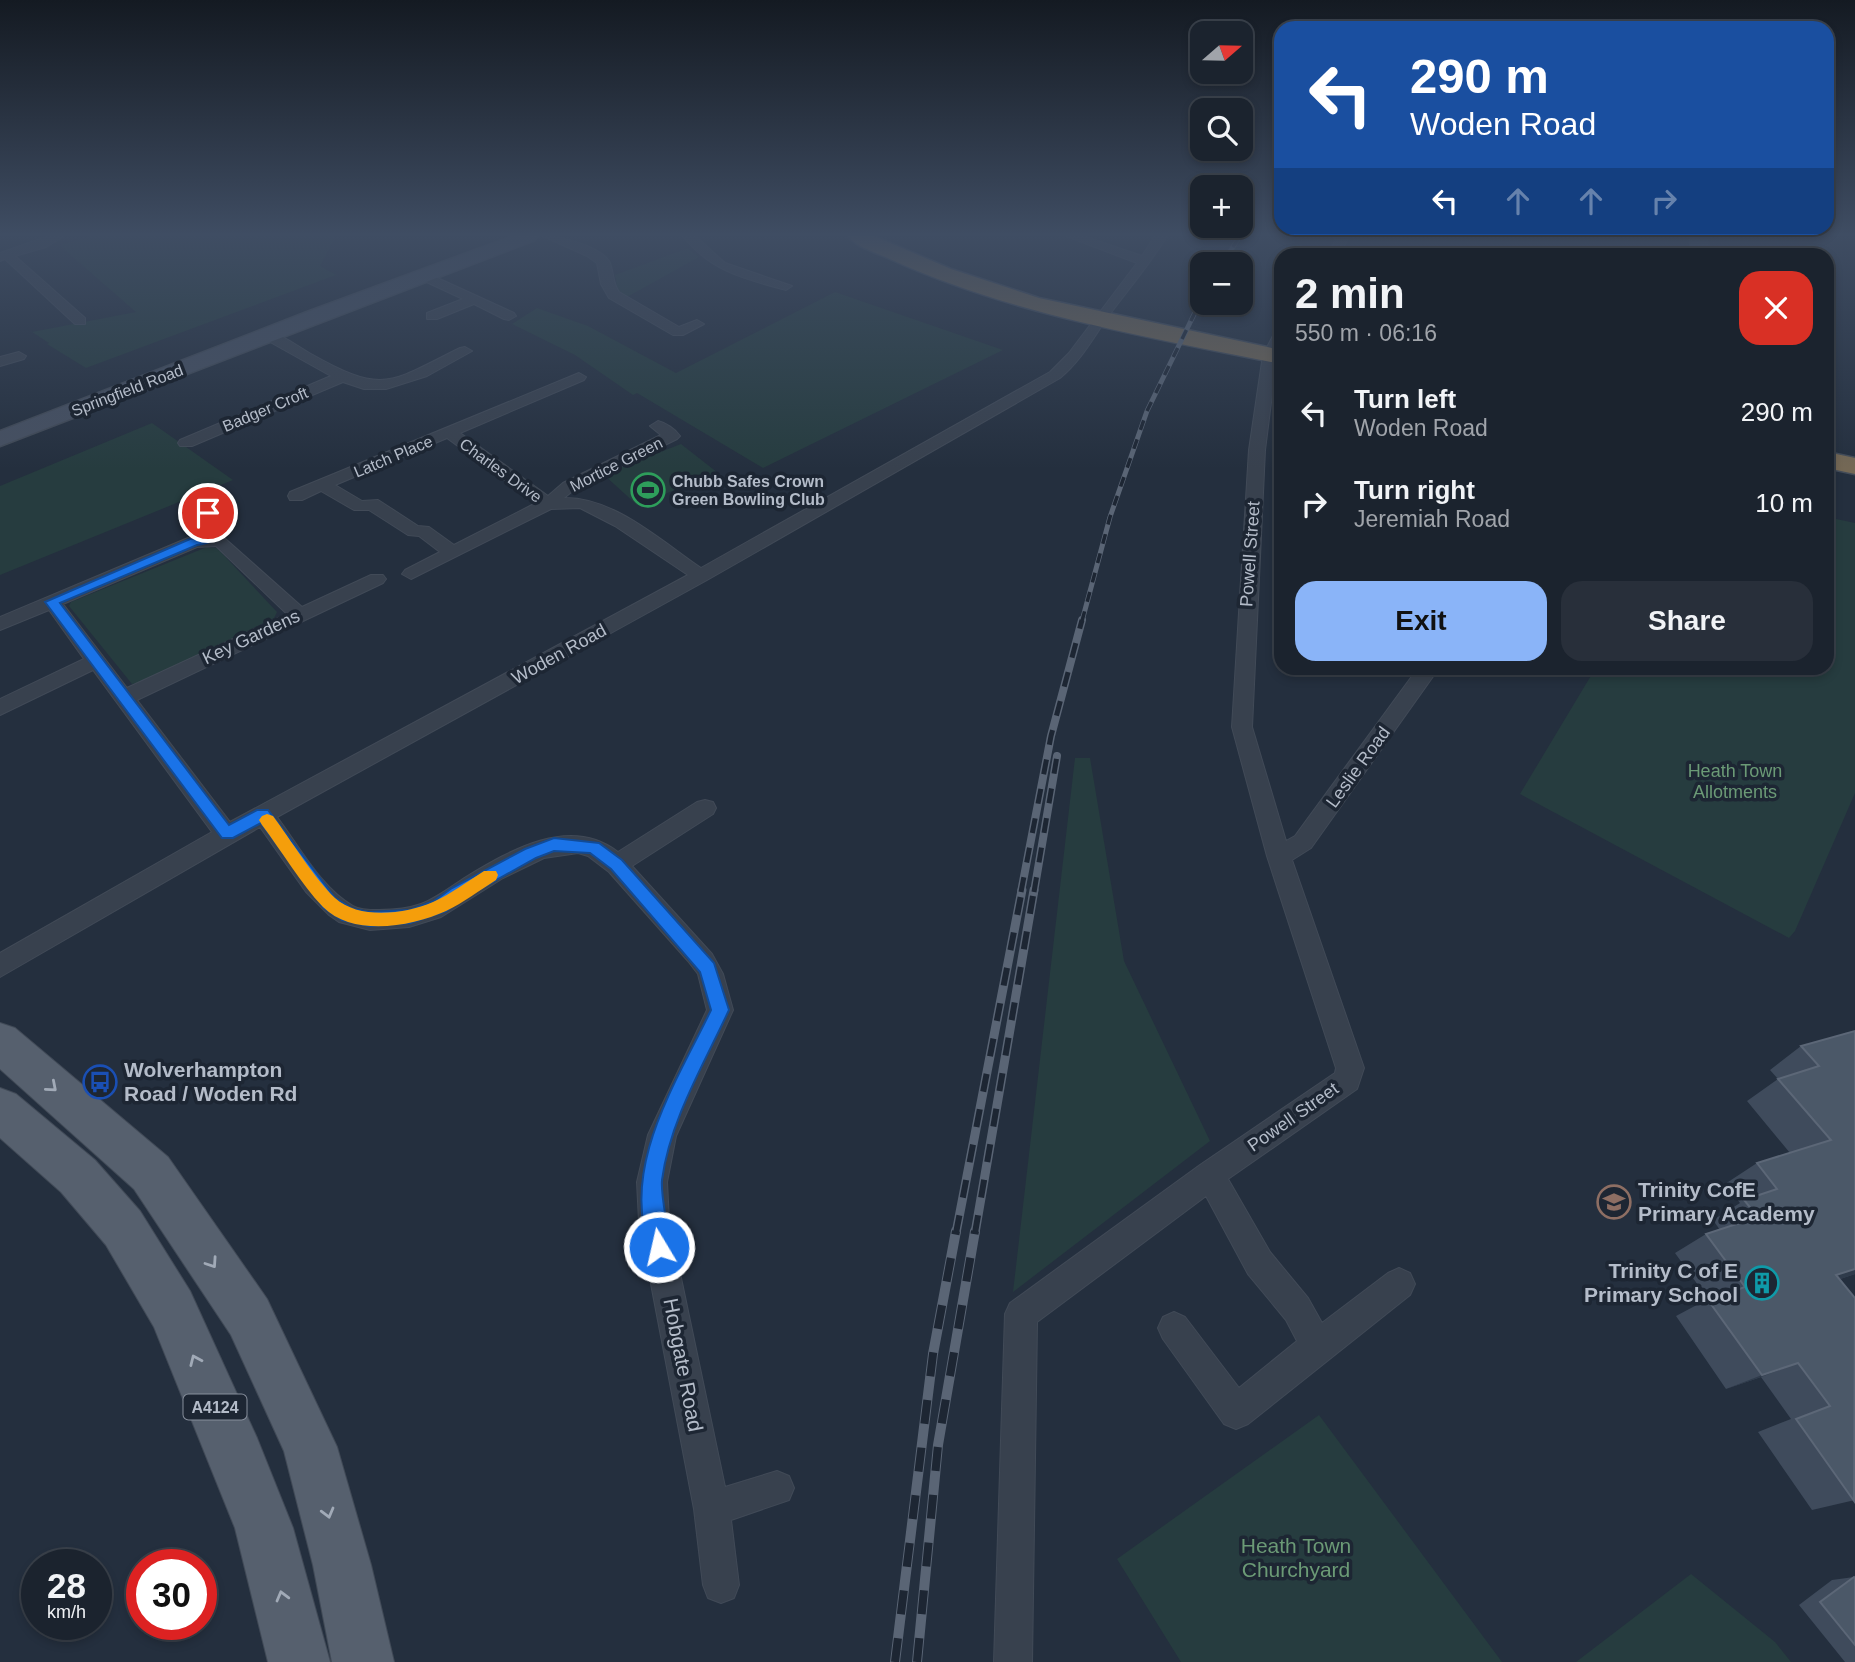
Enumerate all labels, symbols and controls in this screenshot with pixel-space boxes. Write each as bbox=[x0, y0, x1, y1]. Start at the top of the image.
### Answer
north arrow bbox=[1190, 21, 1253, 84]
map controls bbox=[1190, 21, 1253, 315]
icon: left bbox=[1295, 49, 1386, 140]
text: 290 m bbox=[1410, 49, 1549, 103]
button: search bbox=[1190, 98, 1253, 161]
text: Woden Road bbox=[1410, 106, 1596, 142]
button: + bbox=[1190, 175, 1253, 238]
icon: left bbox=[1426, 182, 1464, 220]
icon: ahead bbox=[1499, 182, 1537, 220]
icon: ahead bbox=[1572, 182, 1610, 220]
icon: right bbox=[1645, 182, 1683, 220]
button: − bbox=[1190, 252, 1253, 315]
text: 2 min bbox=[1295, 270, 1405, 317]
button: close bbox=[1739, 271, 1813, 345]
text: 550 m · 06:16 bbox=[1295, 320, 1437, 346]
street label: Springfield Road bbox=[69, 361, 185, 420]
street label: Badger Croft bbox=[220, 384, 311, 435]
text: Turn left bbox=[1354, 384, 1456, 414]
icon: left bbox=[1295, 394, 1333, 432]
text: 290 m bbox=[1741, 397, 1813, 427]
text: Woden Road bbox=[1354, 415, 1488, 441]
street label: Latch Place bbox=[351, 432, 435, 481]
street label: Mortice Green bbox=[567, 434, 665, 495]
street label: Charles Drive bbox=[457, 435, 545, 506]
sports icon: Chubb Safes Crown Green Bowling Club bbox=[629, 471, 667, 509]
place label: Chubb Safes Crown Green Bowling Club bbox=[672, 473, 825, 508]
text: Turn right bbox=[1354, 475, 1475, 505]
pin bbox=[178, 483, 238, 543]
icon: right bbox=[1295, 485, 1333, 523]
text: 10 m bbox=[1755, 488, 1813, 518]
icon: arrive bbox=[189, 494, 227, 532]
street label: Powell Street bbox=[1236, 500, 1264, 608]
text: Jeremiah Road bbox=[1354, 506, 1510, 532]
button: Exit bbox=[1295, 581, 1547, 661]
button: Share bbox=[1561, 581, 1813, 661]
street label: Key Gardens bbox=[199, 606, 303, 668]
street label: Woden Road bbox=[508, 620, 610, 688]
street label: Leslie Road bbox=[1322, 723, 1394, 811]
park label: Heath Town Allotments bbox=[1688, 761, 1782, 802]
place label: Wolverhampton Road / Woden Rd bbox=[124, 1058, 297, 1105]
bus stop icon: Wolverhampton Road / Woden Rd bbox=[81, 1063, 119, 1101]
street label: Powell Street bbox=[1244, 1078, 1342, 1156]
one-way arrow bbox=[43, 1079, 56, 1091]
place label: Trinity CofE Primary Academy bbox=[1638, 1178, 1815, 1225]
school or university icon: Trinity CofE Primary Academy bbox=[1595, 1183, 1633, 1221]
position arrow bbox=[622, 1210, 696, 1284]
one-way arrow bbox=[204, 1255, 216, 1268]
place label: Trinity C of E Primary School bbox=[1584, 1259, 1738, 1306]
building icon: Trinity C of E Primary School bbox=[1743, 1264, 1781, 1302]
street label: Hobgate Road bbox=[659, 1296, 708, 1434]
one-way arrow bbox=[189, 1355, 203, 1367]
road number: A4124 bbox=[184, 1394, 246, 1420]
one-way arrow bbox=[320, 1507, 334, 1519]
park label: Heath Town Churchyard bbox=[1241, 1534, 1351, 1581]
speed limit sign: 30 bbox=[126, 1549, 217, 1640]
text: 28 bbox=[47, 1566, 86, 1605]
one-way arrow bbox=[276, 1590, 290, 1602]
text: km/h bbox=[47, 1602, 86, 1622]

